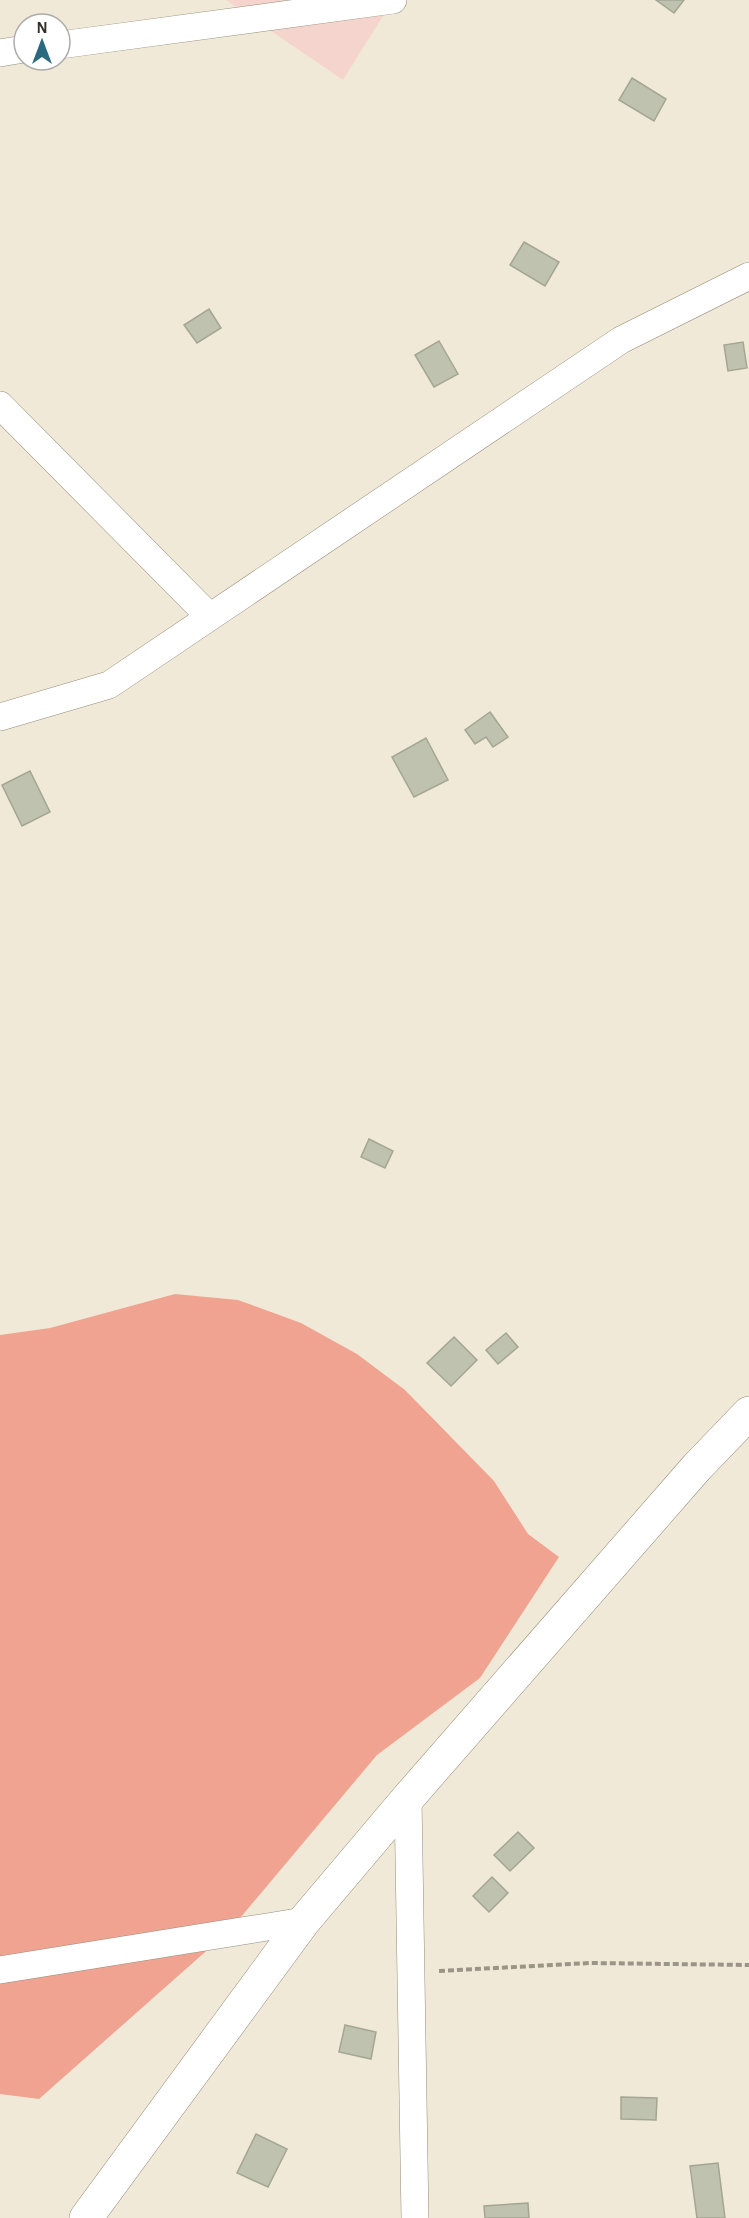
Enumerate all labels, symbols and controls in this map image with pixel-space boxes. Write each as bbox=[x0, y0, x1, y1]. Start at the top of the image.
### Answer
north arrow bbox=[12, 12, 72, 72]
text: N bbox=[36, 20, 48, 36]

